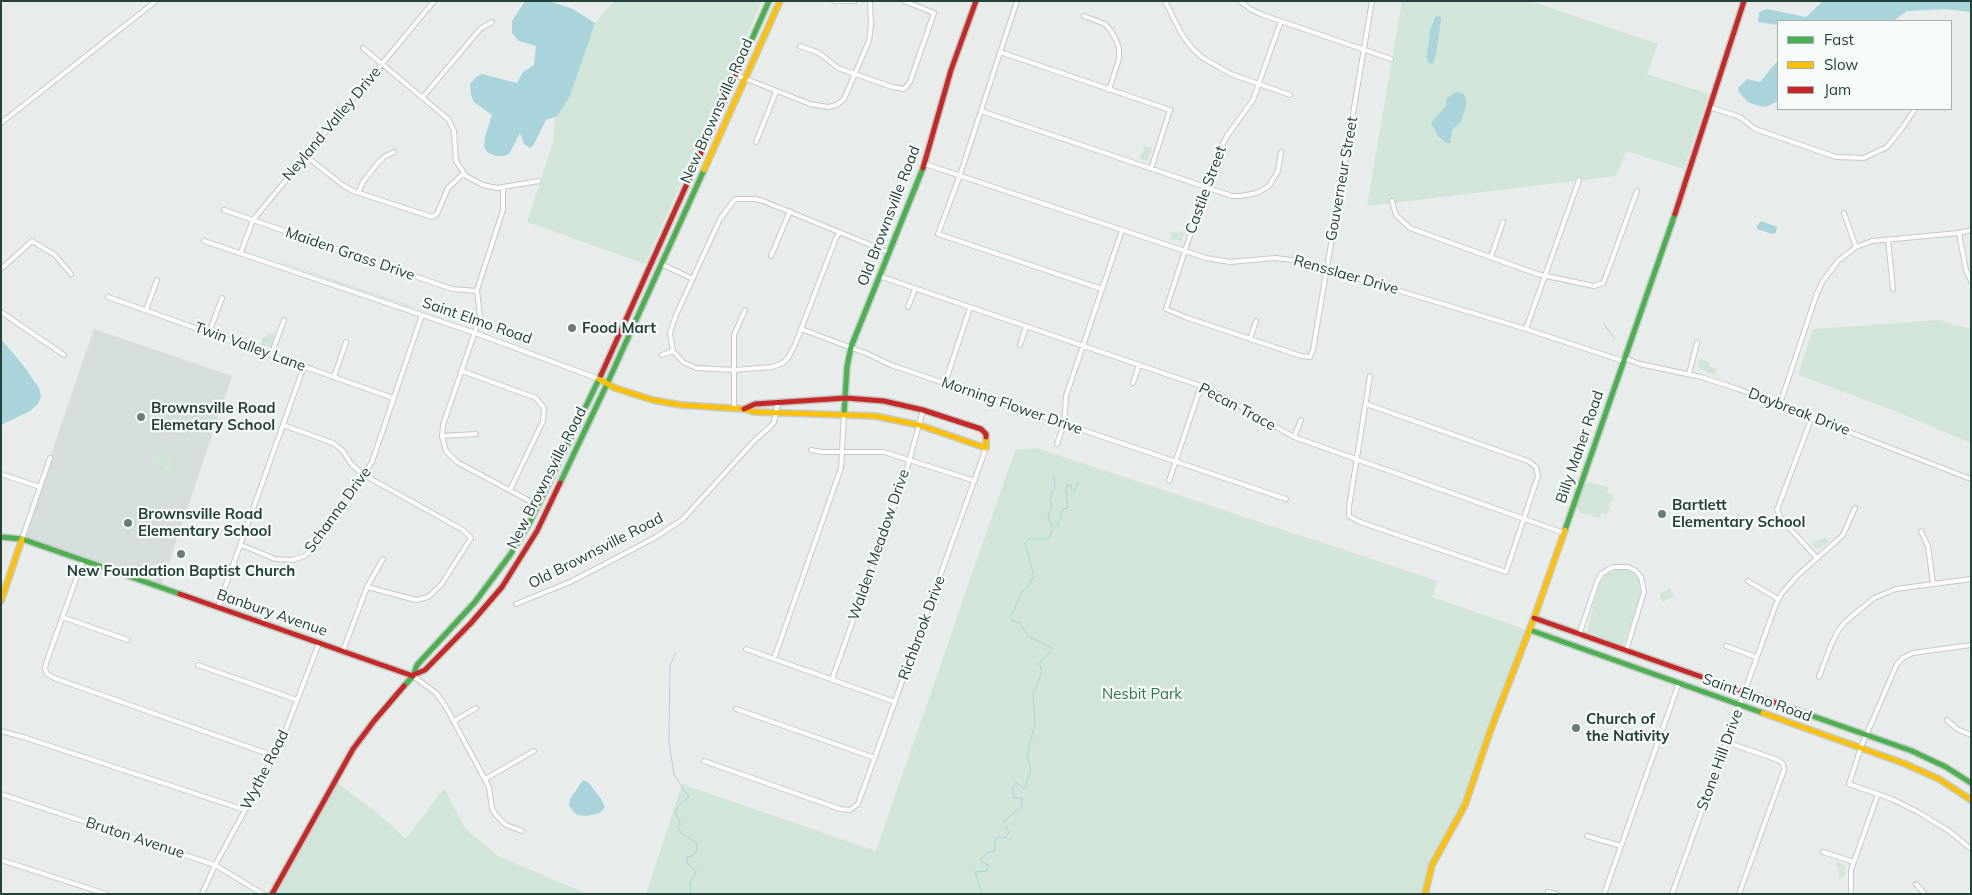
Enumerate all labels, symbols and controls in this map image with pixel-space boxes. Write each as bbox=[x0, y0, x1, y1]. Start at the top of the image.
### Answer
legend bbox=[1777, 20, 1952, 110]
text: Fast bbox=[1824, 30, 1854, 49]
street label: New Brownsville Road bbox=[677, 36, 757, 186]
text: Slow bbox=[1824, 55, 1858, 74]
street label: Neyland Valley Drive bbox=[279, 63, 385, 185]
text: Jam bbox=[1824, 80, 1851, 99]
street label: Gouverneur Street bbox=[1322, 115, 1362, 243]
street label: Old Brownsville Road bbox=[854, 143, 924, 289]
street label: Castile Street bbox=[1182, 144, 1230, 236]
street label: Maiden Grass Drive bbox=[283, 223, 417, 285]
street label: Rensslaer Drive bbox=[1291, 251, 1401, 299]
street label: Saint Elmo Road bbox=[420, 294, 534, 348]
street label: Twin Valley Lane bbox=[192, 319, 308, 375]
place label: Food Mart bbox=[582, 319, 656, 337]
marker: Food Mart bbox=[566, 322, 578, 334]
street label: Morning Flower Drive bbox=[939, 373, 1085, 439]
street label: Pecan Trace bbox=[1196, 379, 1278, 435]
street label: Daybreak Drive bbox=[1746, 384, 1852, 440]
street label: Billy Maher Road bbox=[1552, 388, 1608, 506]
place label: Brownsville Road Elemetary School bbox=[151, 399, 276, 434]
street label: New Brownsville Road bbox=[503, 404, 591, 552]
marker: Brownsville Road Elemetary School bbox=[135, 411, 147, 423]
street label: Schanna Drive bbox=[301, 464, 375, 556]
street label: Walden Meadow Drive bbox=[845, 467, 913, 623]
place label: Bartlett Elementary School bbox=[1672, 496, 1805, 531]
place label: Brownsville Road Elementary School bbox=[138, 505, 271, 540]
marker: Bartlett Elementary School bbox=[1656, 508, 1668, 520]
street label: Old Brownsville Road bbox=[526, 509, 666, 593]
marker: Brownsville Road Elementary School bbox=[122, 517, 134, 529]
marker: New Foundation Baptist Church bbox=[175, 548, 187, 560]
place label: New Foundation Baptist Church bbox=[67, 562, 295, 580]
street label: Richbrook Drive bbox=[895, 573, 949, 683]
street label: Banbury Avenue bbox=[214, 586, 330, 640]
street label: Saint Elmo Road bbox=[1700, 670, 1814, 726]
park label: Nesbit Park bbox=[1102, 685, 1182, 703]
street label: Stone Hill Drive bbox=[1693, 707, 1747, 813]
place label: Church of the Nativity bbox=[1586, 710, 1669, 745]
marker: Church of the Nativity bbox=[1570, 722, 1582, 734]
street label: Wythe Road bbox=[237, 727, 293, 813]
street label: Bruton Avenue bbox=[83, 814, 187, 862]

